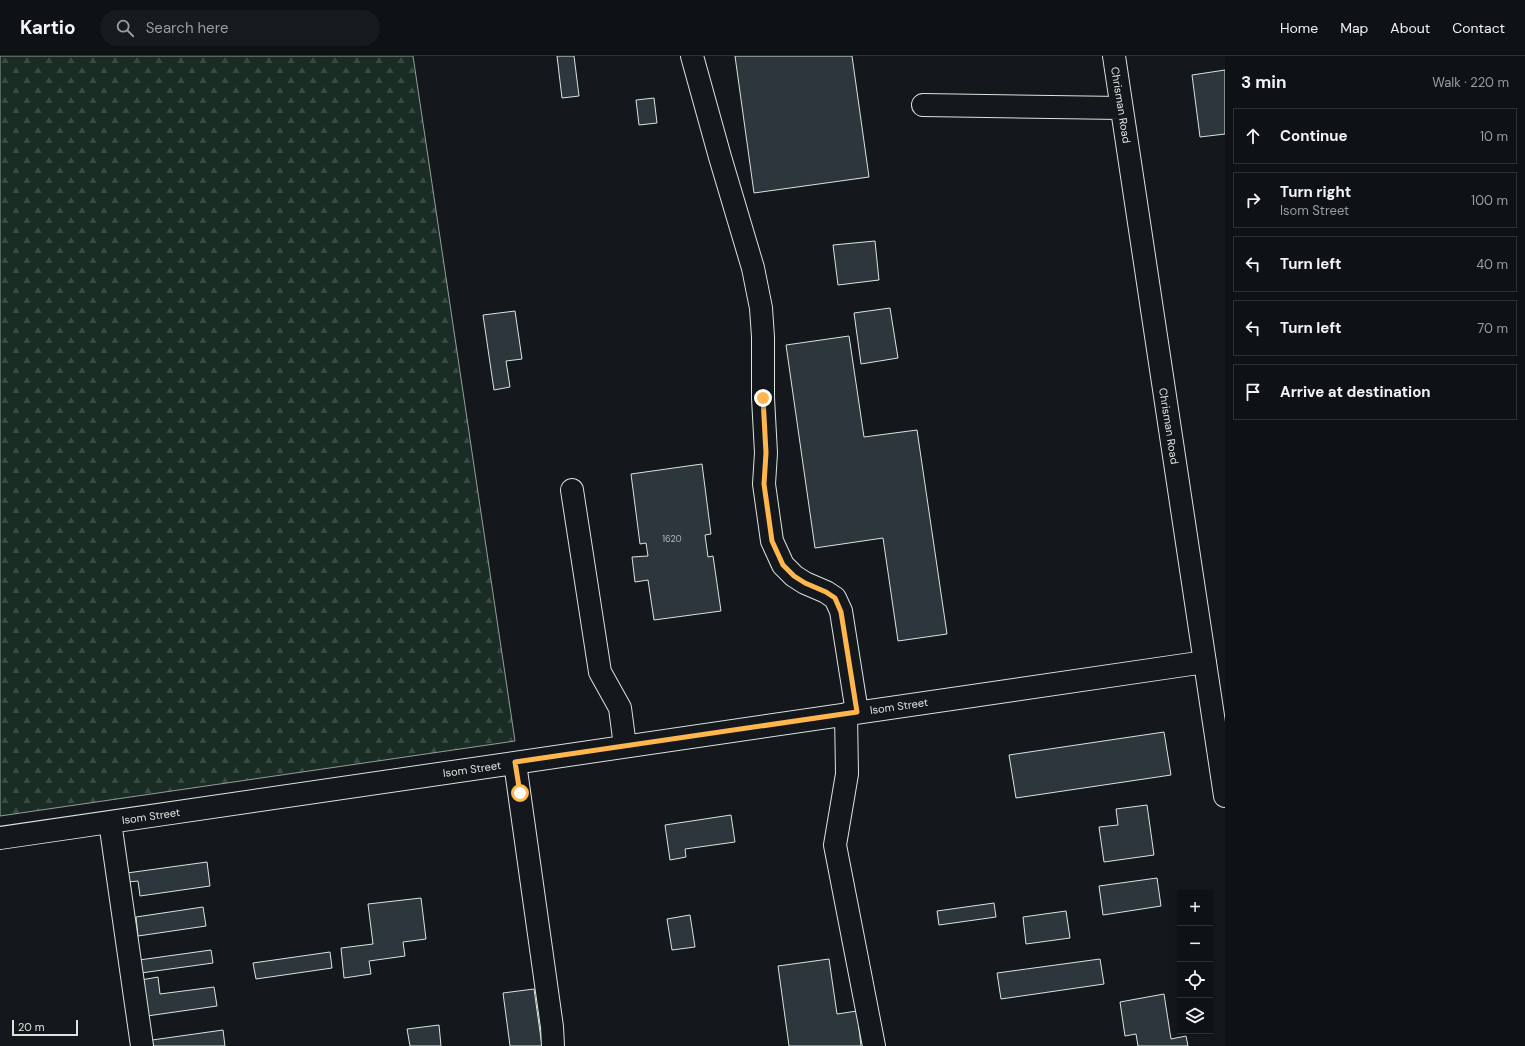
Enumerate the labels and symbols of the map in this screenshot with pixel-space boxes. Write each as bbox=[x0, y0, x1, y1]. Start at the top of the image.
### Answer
street label: Chrisman Road bbox=[1108, 66, 1134, 144]
street label: Chrisman Road bbox=[1156, 387, 1182, 465]
route end bbox=[754, 389, 772, 407]
house number: 1620 bbox=[662, 533, 682, 545]
street label: Isom Street bbox=[869, 695, 929, 717]
street label: Isom Street bbox=[442, 758, 502, 780]
route start bbox=[511, 784, 529, 802]
street label: Isom Street bbox=[121, 805, 181, 827]
scale bar bbox=[12, 1018, 78, 1037]

